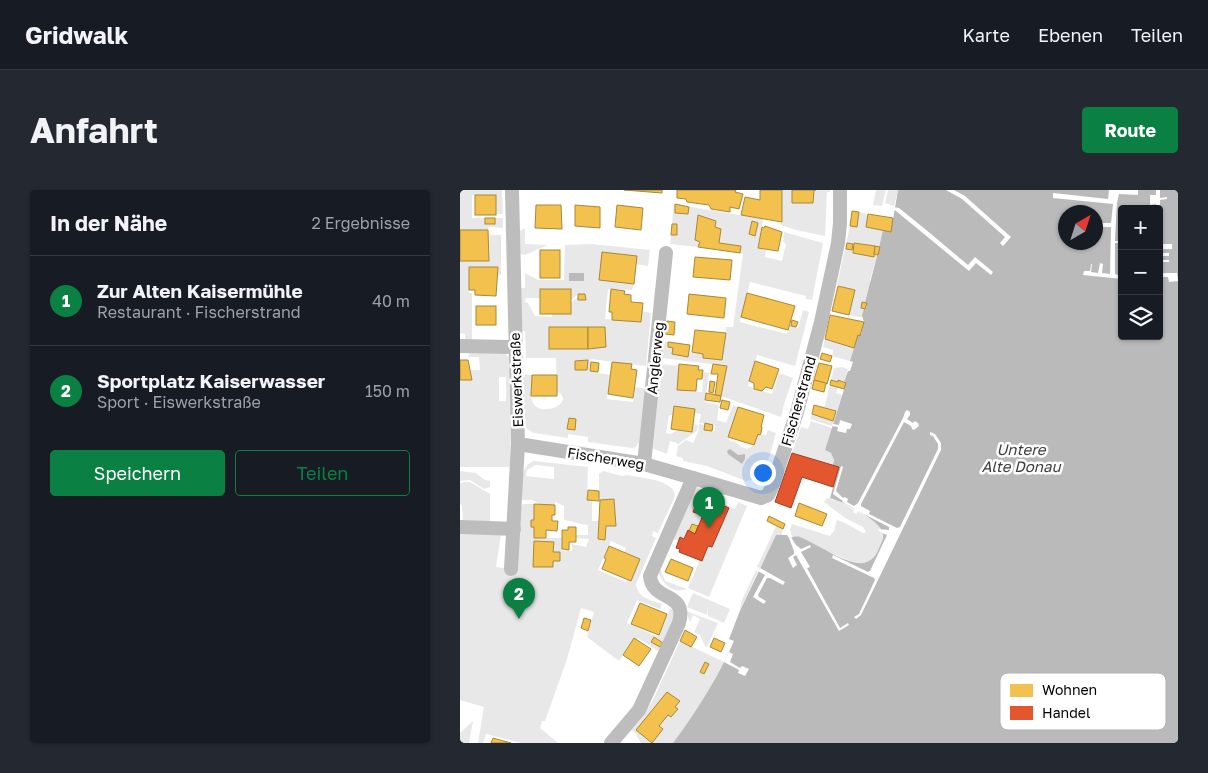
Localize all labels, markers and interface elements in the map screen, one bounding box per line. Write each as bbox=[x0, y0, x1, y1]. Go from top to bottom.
text: Gridwalk bbox=[25, 20, 129, 49]
text: Karte bbox=[963, 24, 1010, 46]
text: Ebenen bbox=[1038, 24, 1103, 46]
text: Teilen bbox=[1131, 24, 1183, 46]
button: Route bbox=[1082, 107, 1178, 153]
text: Anfahrt bbox=[30, 109, 158, 151]
north arrow bbox=[1058, 205, 1103, 250]
map controls bbox=[1118, 205, 1163, 340]
button: + bbox=[1118, 205, 1163, 250]
text: In der Nähe bbox=[50, 210, 167, 236]
text: 2 Ergebnisse bbox=[312, 213, 410, 233]
button: − bbox=[1118, 250, 1163, 295]
text: Zur Alten Kaisermühle bbox=[97, 279, 303, 302]
text: 1 bbox=[62, 291, 70, 311]
text: 40 m bbox=[372, 291, 410, 311]
button: layers bbox=[1118, 295, 1163, 340]
text: Restaurant · Fischerstrand bbox=[97, 302, 301, 322]
street label: Anglerweg bbox=[643, 321, 667, 395]
street label: Eiswerkstraße bbox=[506, 332, 526, 428]
street label: Fischerstrand bbox=[777, 354, 819, 448]
text: Sportplatz Kaiserwasser bbox=[97, 369, 325, 392]
text: 2 bbox=[61, 381, 71, 401]
text: 150 m bbox=[365, 381, 410, 401]
text: Sport · Eiswerkstraße bbox=[97, 392, 261, 412]
water label: Untere Alte Donau bbox=[982, 440, 1061, 475]
street label: Fischerweg bbox=[566, 444, 646, 472]
button: Speichern bbox=[50, 450, 225, 496]
button: Teilen bbox=[235, 450, 410, 496]
your location bbox=[750, 460, 776, 486]
pin: 1 bbox=[693, 487, 725, 528]
pin: 2 bbox=[503, 578, 535, 619]
legend bbox=[1000, 673, 1166, 730]
text: Wohnen bbox=[1042, 681, 1097, 698]
text: Handel bbox=[1042, 704, 1090, 721]

